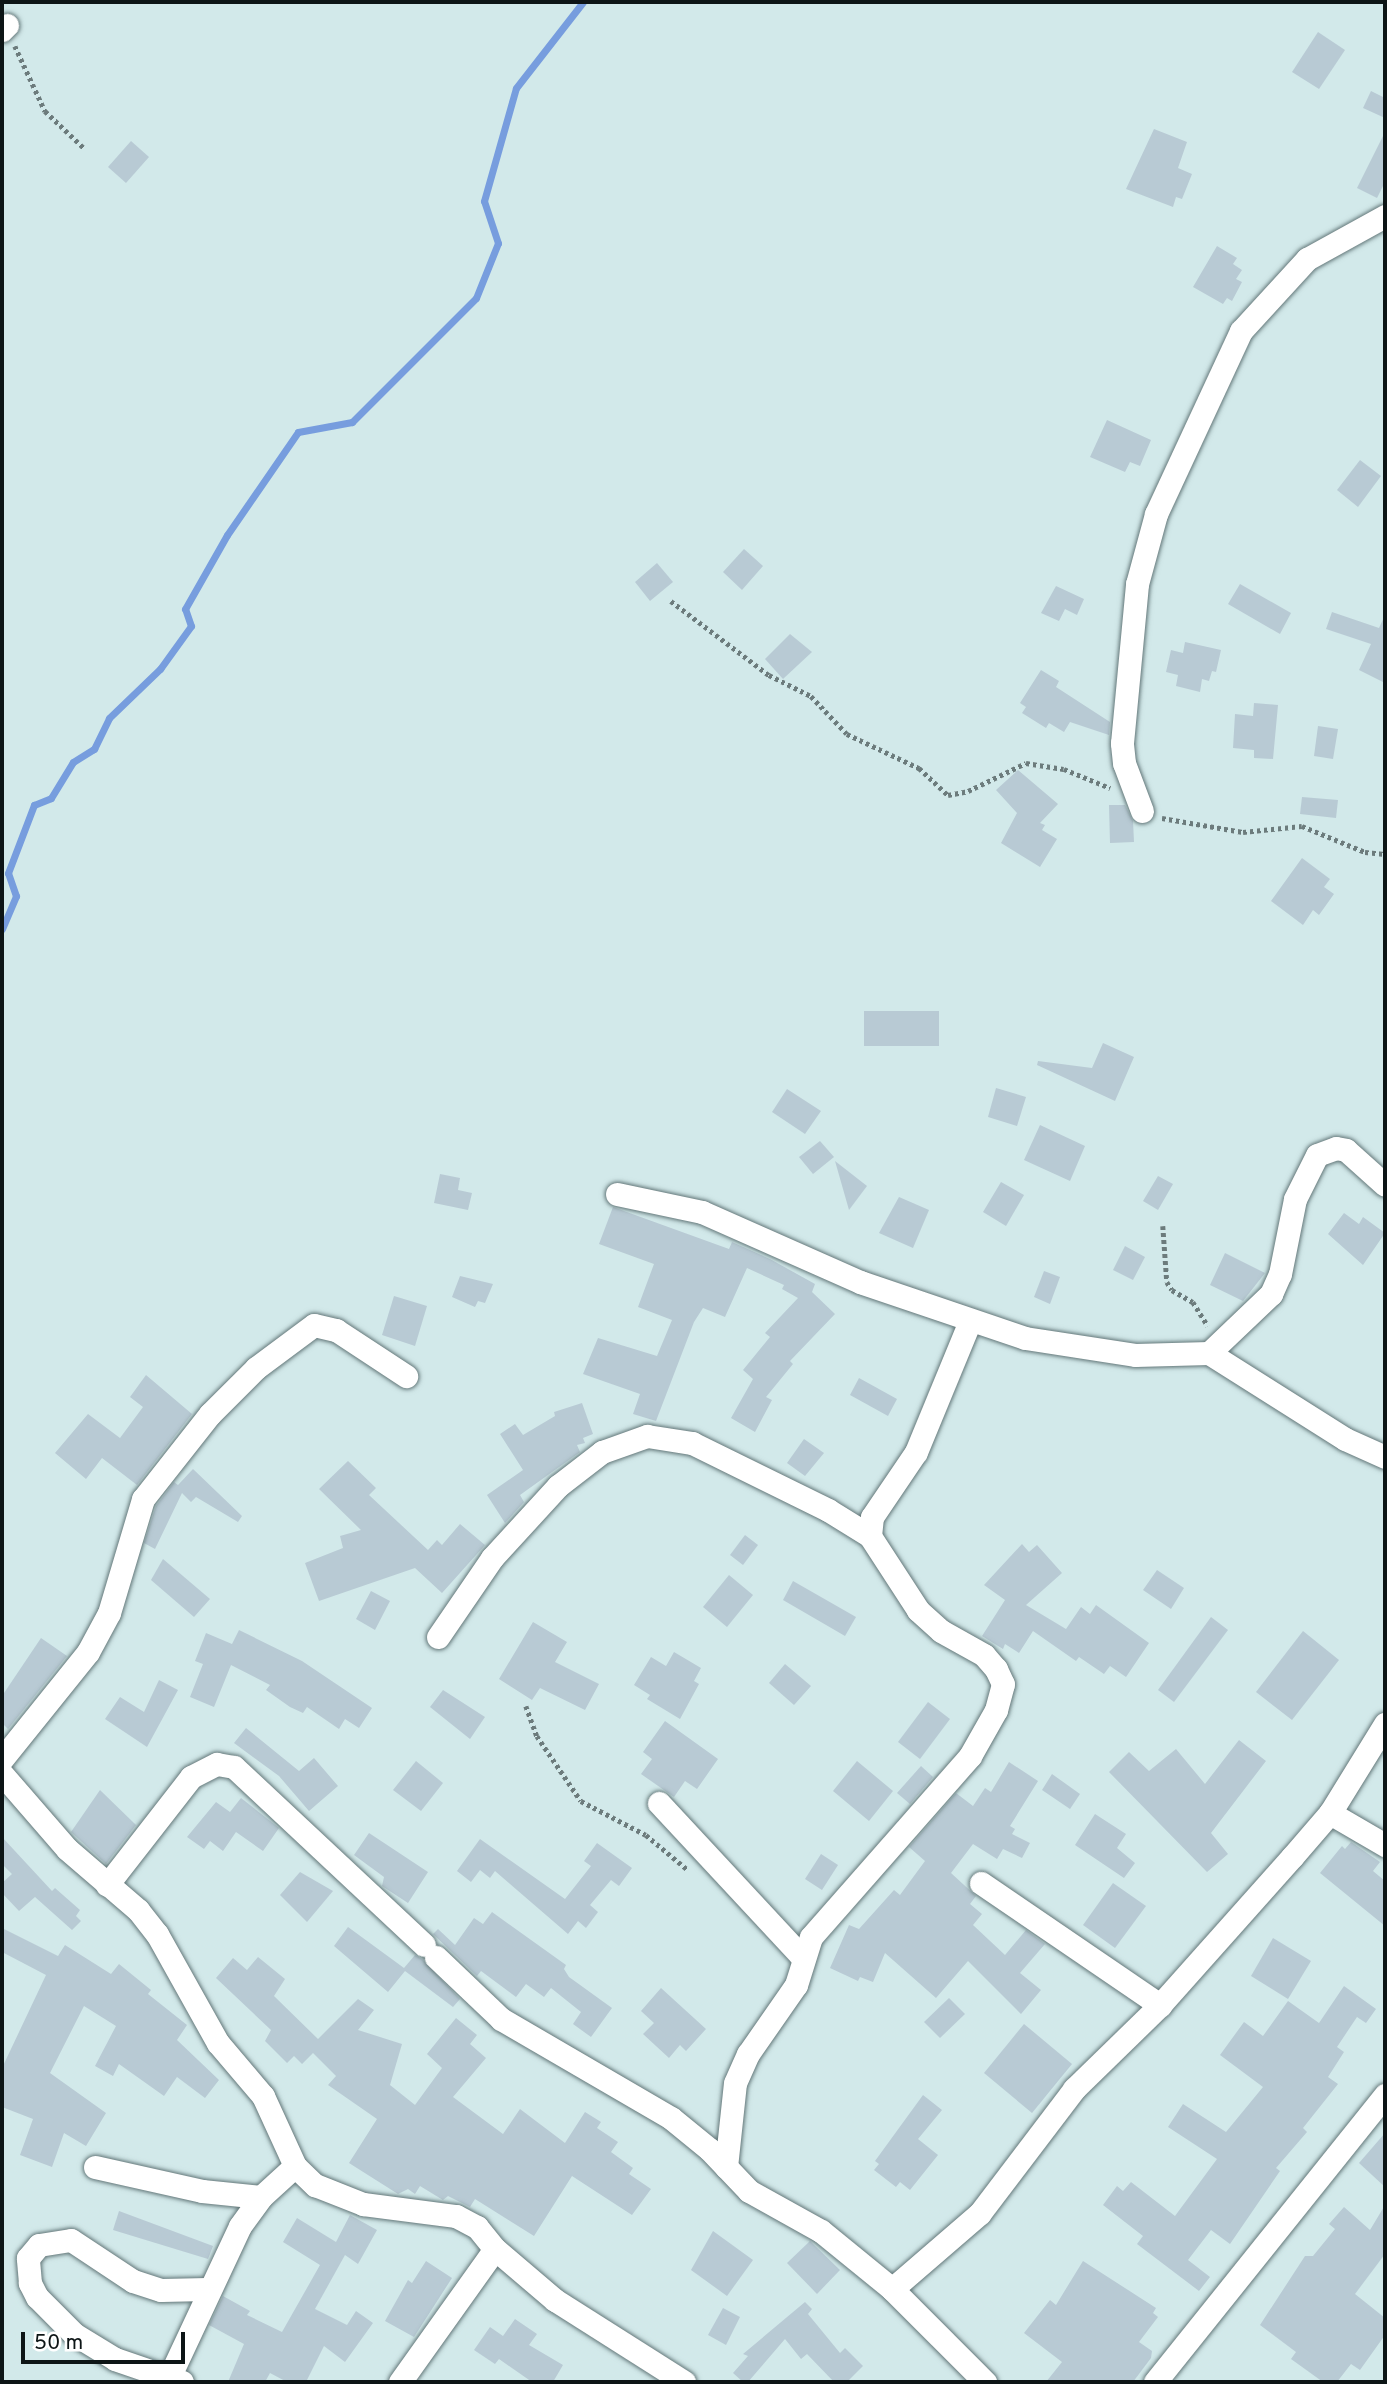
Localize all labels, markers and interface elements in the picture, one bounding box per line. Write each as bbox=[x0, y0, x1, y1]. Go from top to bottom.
scale bar bbox=[24, 2318, 189, 2362]
text: 50 m bbox=[34, 2330, 83, 2357]

